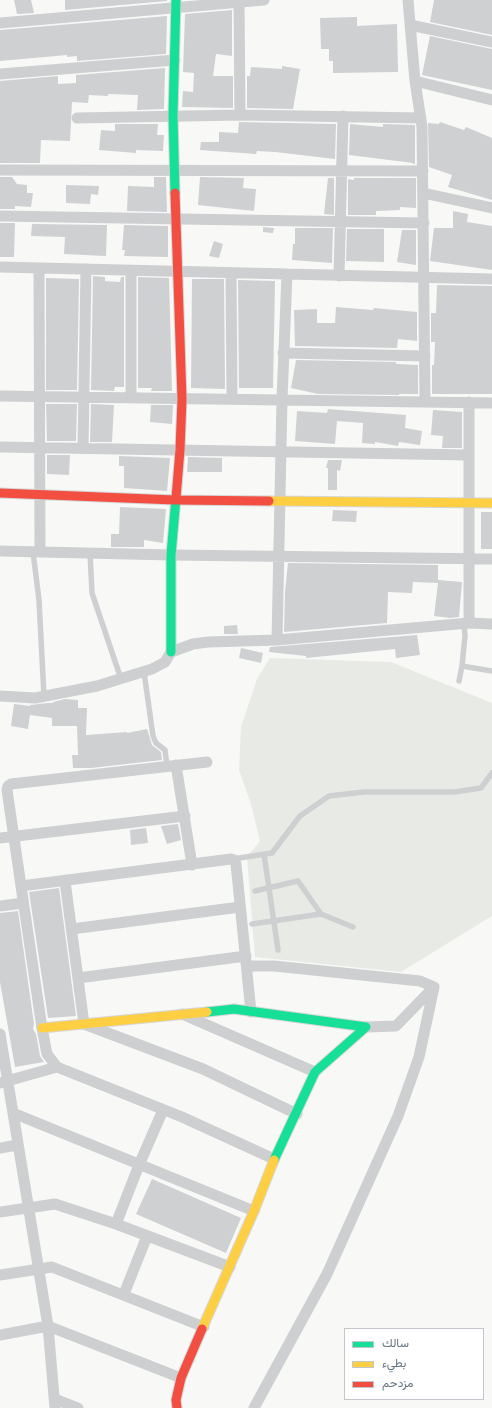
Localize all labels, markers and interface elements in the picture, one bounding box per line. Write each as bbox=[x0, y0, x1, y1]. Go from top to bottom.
legend bbox=[344, 1328, 484, 1400]
text: سالك bbox=[382, 1335, 409, 1350]
text: بطيء bbox=[382, 1355, 406, 1370]
text: مزدحم bbox=[382, 1375, 413, 1390]

